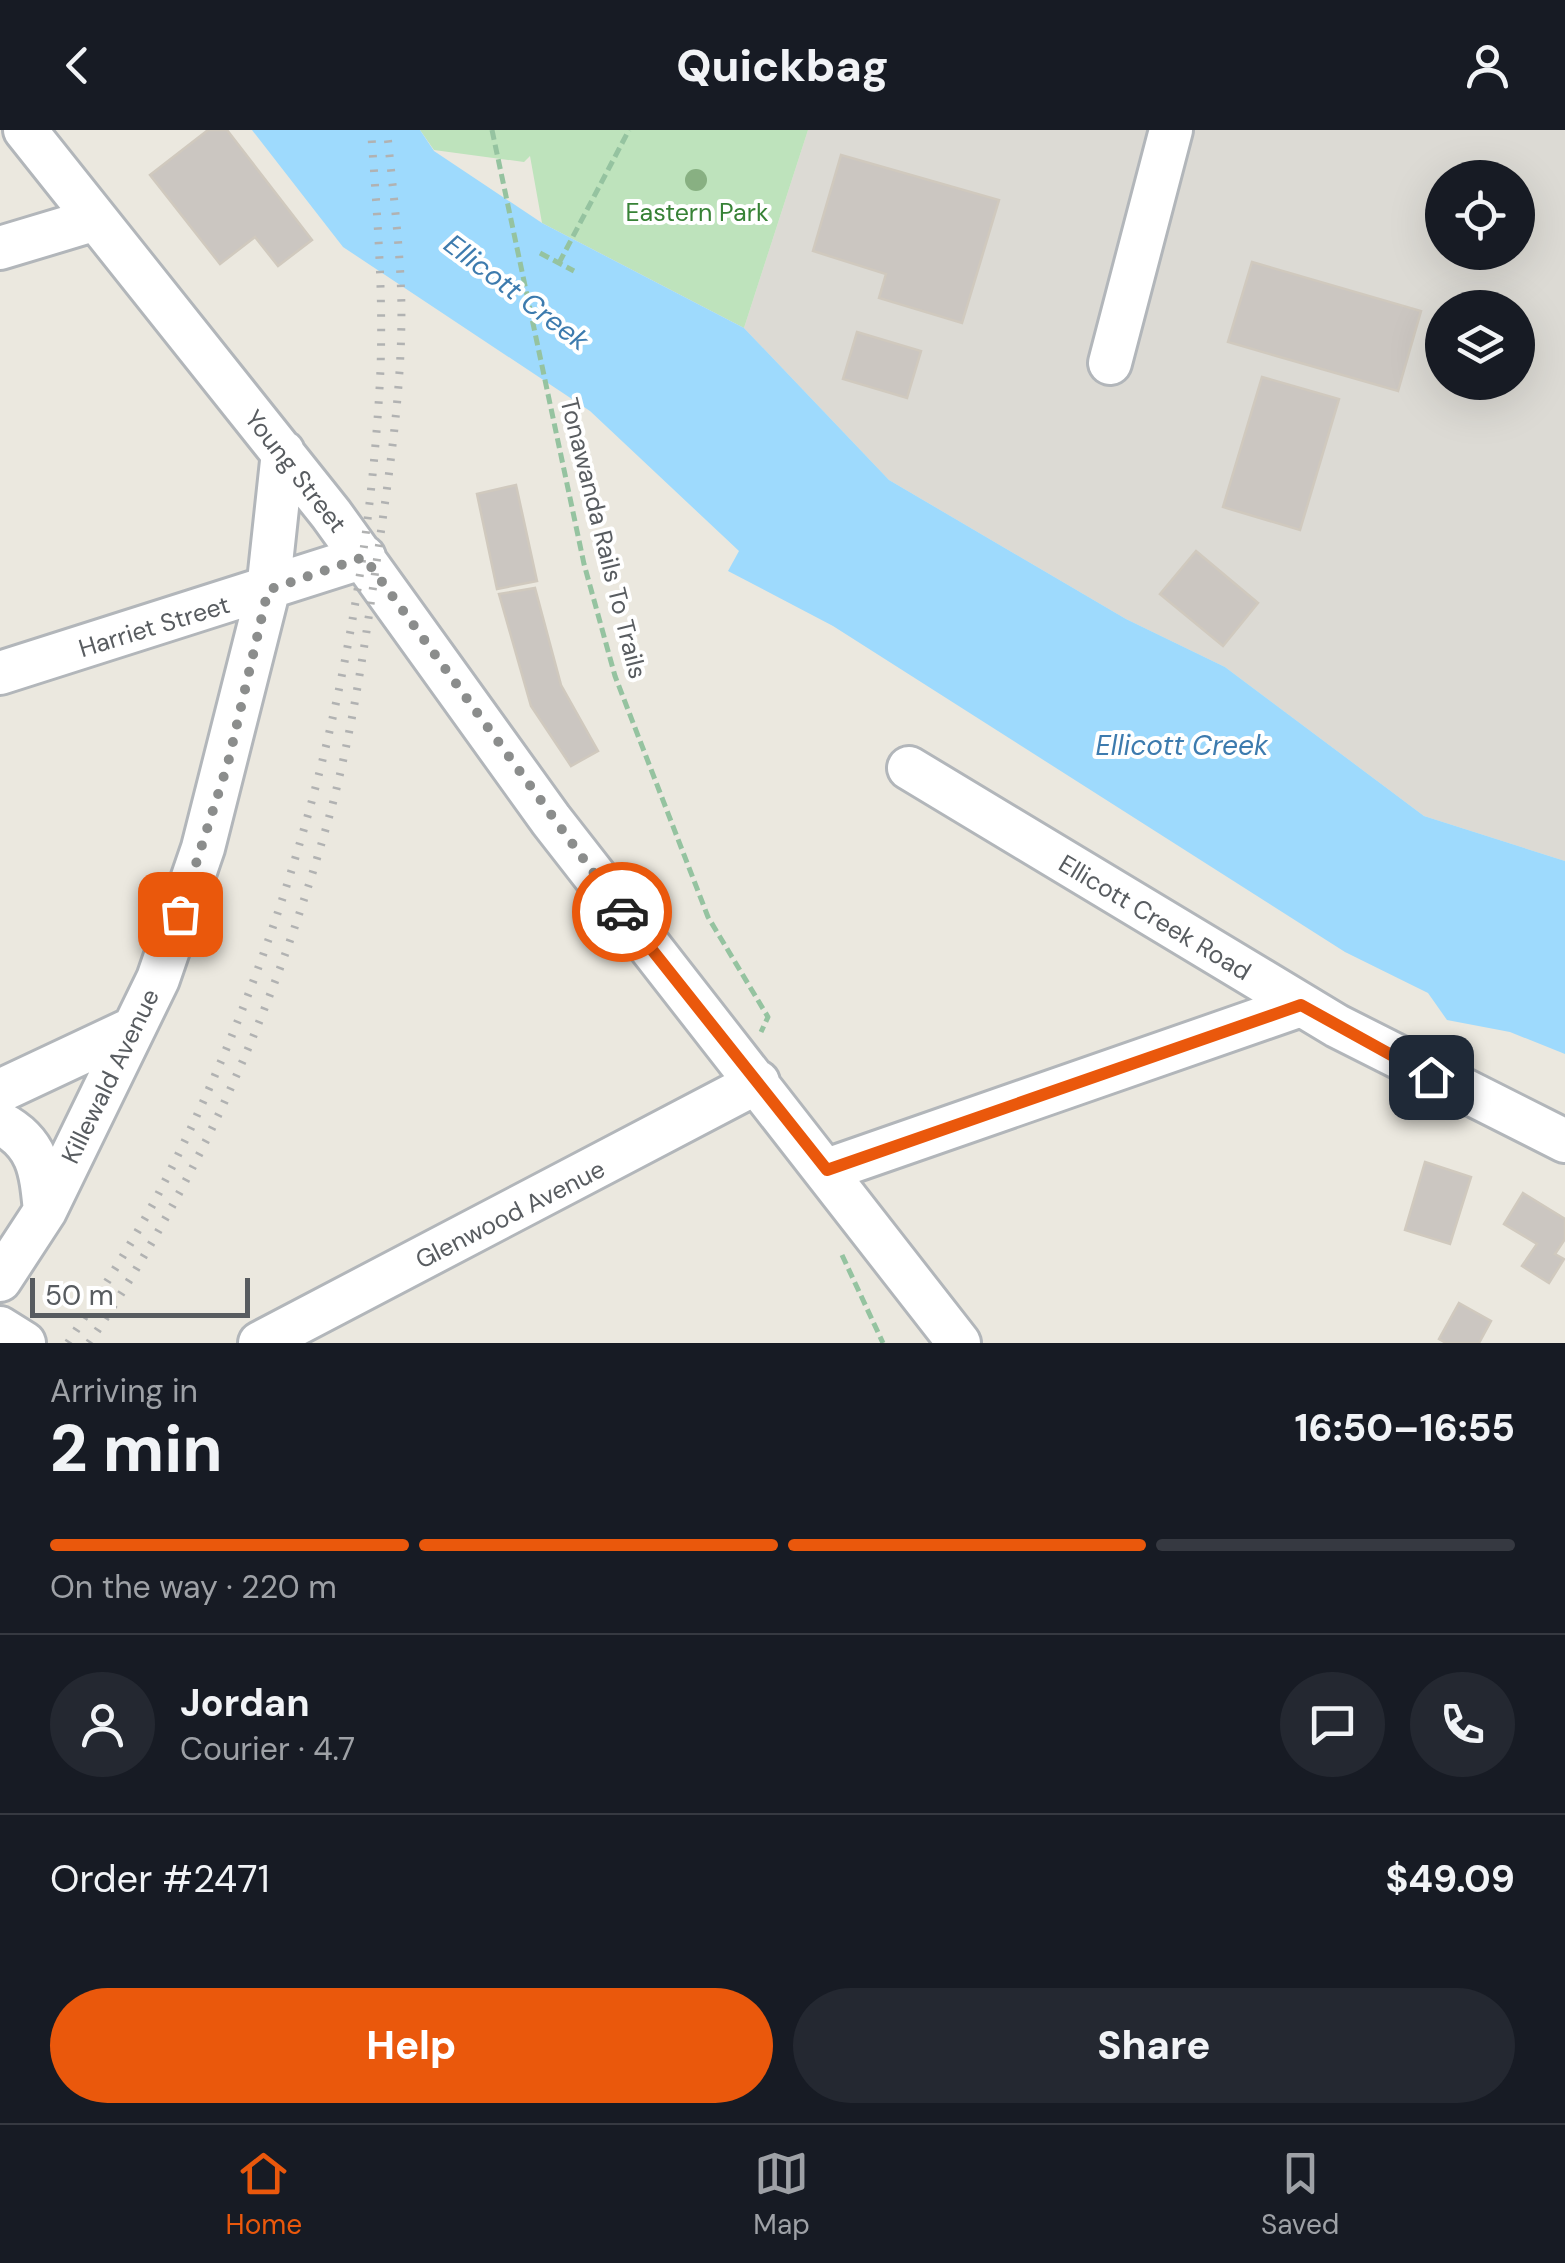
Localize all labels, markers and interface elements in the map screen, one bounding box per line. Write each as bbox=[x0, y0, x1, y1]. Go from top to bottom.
text: Quickbag bbox=[676, 36, 889, 95]
icon: back bbox=[50, 38, 105, 93]
icon: person bbox=[1460, 38, 1515, 93]
map controls bbox=[1425, 160, 1535, 400]
button: locate bbox=[1425, 160, 1535, 270]
park label: Eastern Park bbox=[625, 196, 769, 229]
water label: Ellicott Creek bbox=[437, 226, 597, 360]
button: layers bbox=[1425, 290, 1535, 400]
street label: Tonawanda Rails To Trails bbox=[553, 394, 654, 682]
street label: Young Street bbox=[237, 403, 354, 539]
street label: Harriet Street bbox=[75, 588, 234, 665]
water label: Ellicott Creek bbox=[1096, 727, 1269, 764]
street label: Ellicott Creek Road bbox=[1053, 847, 1257, 988]
courier bbox=[572, 862, 672, 962]
pin bbox=[138, 872, 223, 957]
icon: car bbox=[595, 885, 650, 940]
icon: bag bbox=[153, 887, 208, 942]
street label: Killewald Avenue bbox=[54, 983, 167, 1169]
pin bbox=[1389, 1035, 1474, 1120]
icon: home bbox=[1404, 1050, 1459, 1105]
street label: Glenwood Avenue bbox=[410, 1152, 611, 1277]
scale bar bbox=[30, 1273, 250, 1318]
text: 50 m bbox=[45, 1277, 114, 1314]
text: Arriving in bbox=[50, 1370, 198, 1412]
text: 16:50–16:55 bbox=[1295, 1403, 1515, 1453]
text: 2 min bbox=[50, 1407, 223, 1491]
text: On the way · 220 m bbox=[50, 1566, 337, 1608]
button: person bbox=[50, 1672, 155, 1777]
button: chat bbox=[1280, 1672, 1385, 1777]
button: phone bbox=[1410, 1672, 1515, 1777]
text: Jordan bbox=[180, 1678, 310, 1728]
text: Courier · 4.7 bbox=[180, 1728, 355, 1770]
text: Order #2471 bbox=[50, 1854, 270, 1904]
text: $49.09 bbox=[1385, 1854, 1515, 1904]
button: Help bbox=[50, 1988, 773, 2103]
button: Share bbox=[793, 1988, 1515, 2103]
tab: Home bbox=[226, 2146, 302, 2243]
tab: Map bbox=[753, 2146, 810, 2243]
tab: Saved bbox=[1261, 2146, 1339, 2243]

